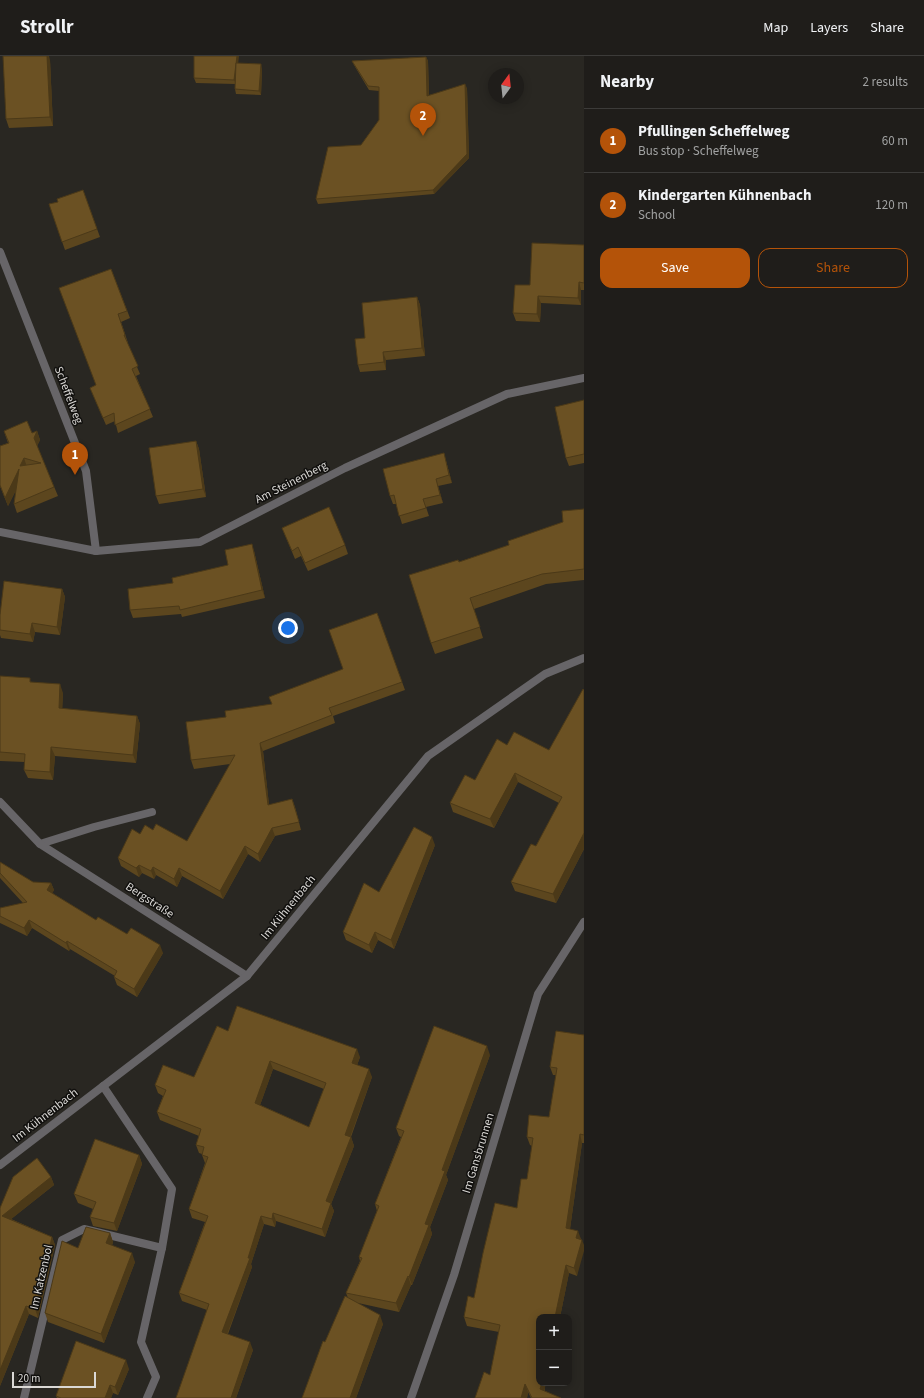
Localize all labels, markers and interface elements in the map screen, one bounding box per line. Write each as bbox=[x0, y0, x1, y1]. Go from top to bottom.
text: Strollr bbox=[20, 14, 74, 41]
text: Map bbox=[763, 18, 788, 38]
text: Layers bbox=[810, 18, 848, 38]
text: Share bbox=[870, 18, 904, 38]
north arrow bbox=[488, 68, 524, 104]
text: Nearby bbox=[600, 70, 654, 94]
text: 2 results bbox=[863, 73, 908, 91]
pin: 2 bbox=[410, 103, 436, 136]
text: Pfullingen Scheffelweg bbox=[638, 121, 790, 142]
text: 1 bbox=[610, 132, 616, 150]
text: 60 m bbox=[882, 132, 908, 150]
text: Bus stop · Scheffelweg bbox=[638, 142, 759, 160]
text: Kindergarten Kühnenbach bbox=[638, 185, 812, 206]
text: 2 bbox=[610, 196, 616, 214]
text: 120 m bbox=[875, 196, 908, 214]
text: School bbox=[638, 206, 675, 224]
button: Save bbox=[600, 248, 750, 288]
button: Share bbox=[758, 248, 908, 288]
street label: Scheffelweg bbox=[50, 364, 87, 427]
pin: 1 bbox=[62, 442, 88, 475]
street label: Am Steinenberg bbox=[252, 457, 331, 508]
your location bbox=[278, 618, 298, 638]
street label: Im Kühnenbach bbox=[257, 871, 320, 943]
street label: Bergstraße bbox=[122, 878, 177, 922]
street label: Im Kühnenbach bbox=[9, 1084, 82, 1146]
street label: Im Gansbrunnen bbox=[458, 1111, 499, 1196]
street label: Im Katzenbol bbox=[26, 1243, 57, 1311]
map controls bbox=[536, 1314, 572, 1386]
button: + bbox=[536, 1314, 572, 1350]
button: − bbox=[536, 1350, 572, 1386]
scale bar bbox=[12, 1370, 96, 1389]
text: 20 m bbox=[18, 1371, 40, 1386]

